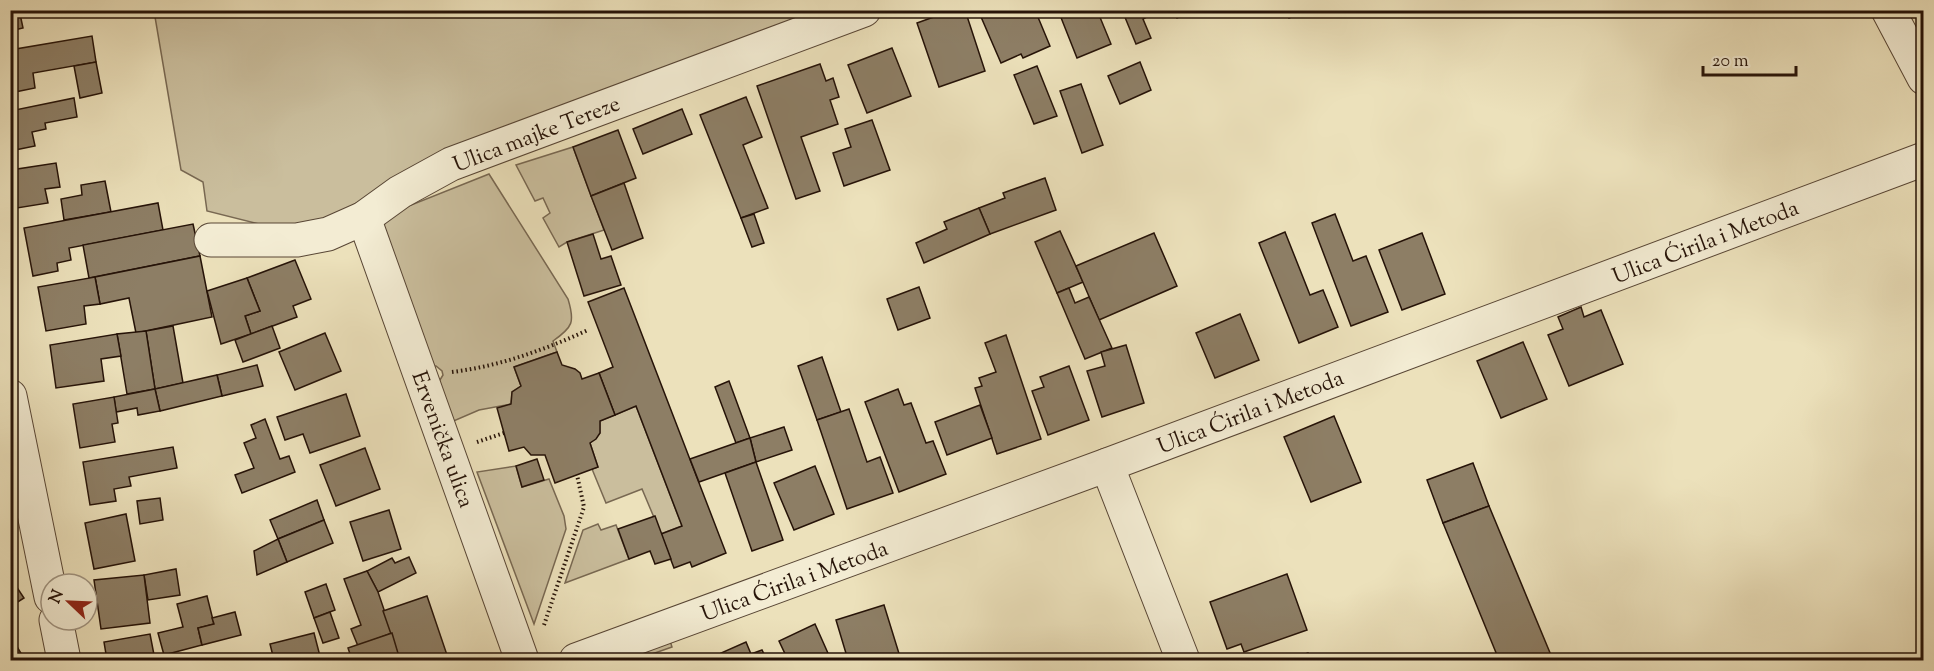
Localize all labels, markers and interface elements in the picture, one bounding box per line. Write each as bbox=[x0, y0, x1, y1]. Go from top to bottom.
scale bar bbox=[1703, 39, 1796, 77]
text: 20 m bbox=[1712, 49, 1749, 75]
street label: Ulica majke Tereze bbox=[449, 89, 625, 182]
street label: Ulica Ćirila i Metoda bbox=[1608, 193, 1804, 294]
street label: Ulica Ćirila i Metoda bbox=[1153, 363, 1349, 464]
street label: Ervenička ulica bbox=[402, 367, 481, 513]
street label: Ulica Ćirila i Metoda bbox=[697, 533, 893, 632]
north arrow bbox=[39, 572, 99, 632]
text: N bbox=[44, 587, 71, 607]

